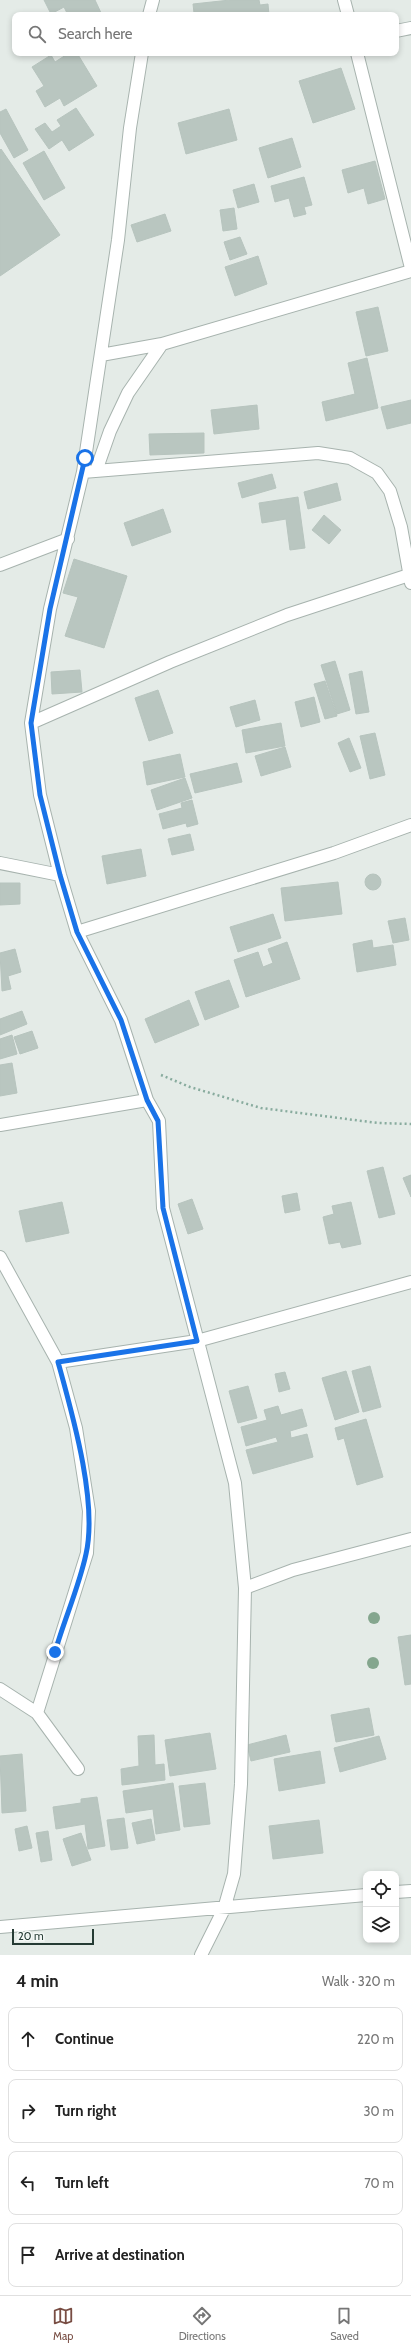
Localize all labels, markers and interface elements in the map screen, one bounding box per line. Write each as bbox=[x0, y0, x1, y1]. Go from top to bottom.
search box bbox=[12, 12, 399, 56]
icon: search bbox=[26, 23, 48, 45]
text: Search here bbox=[58, 25, 133, 43]
route start bbox=[76, 449, 94, 467]
route end bbox=[46, 1643, 64, 1661]
map controls bbox=[363, 1871, 399, 1943]
button: locate bbox=[363, 1871, 399, 1907]
button: layers bbox=[363, 1907, 399, 1943]
scale bar bbox=[12, 1927, 94, 1946]
text: 20 m bbox=[18, 1929, 44, 1943]
text: 4 min bbox=[16, 1971, 59, 1991]
text: Walk · 320 m bbox=[322, 1973, 395, 1989]
icon: ahead bbox=[17, 2028, 39, 2050]
text: Continue bbox=[55, 2030, 114, 2048]
text: 220 m bbox=[357, 2031, 394, 2047]
icon: right bbox=[17, 2100, 39, 2122]
text: Turn right bbox=[55, 2102, 116, 2120]
text: 30 m bbox=[364, 2103, 394, 2119]
icon: left bbox=[17, 2172, 39, 2194]
text: Turn left bbox=[55, 2174, 109, 2192]
text: 70 m bbox=[364, 2175, 394, 2191]
icon: arrive bbox=[17, 2244, 39, 2266]
text: Arrive at destination bbox=[55, 2246, 185, 2264]
tab: Map bbox=[52, 2305, 74, 2343]
tab: Directions bbox=[179, 2305, 226, 2343]
tab: Saved bbox=[330, 2305, 359, 2343]

